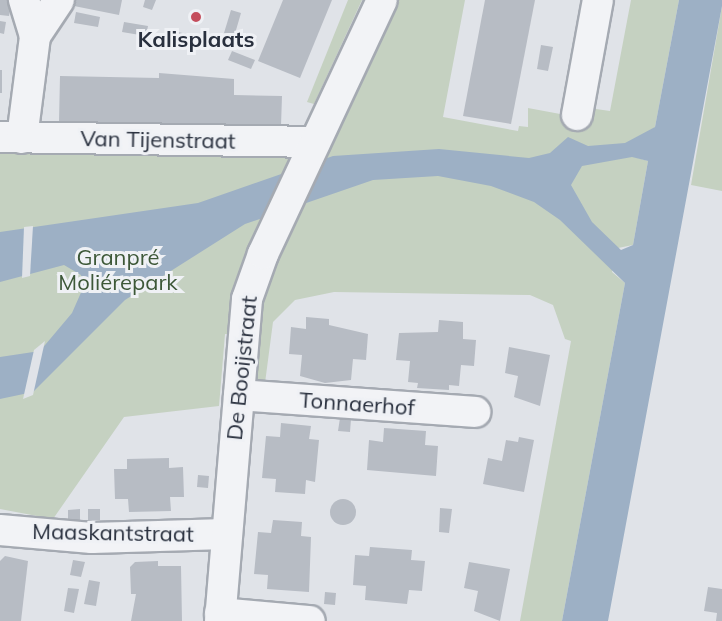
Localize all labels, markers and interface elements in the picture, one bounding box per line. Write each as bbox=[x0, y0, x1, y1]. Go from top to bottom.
marker: Kalisplaats bbox=[189, 10, 203, 24]
place label: Kalisplaats bbox=[138, 27, 254, 53]
street label: Van Tijenstraat bbox=[80, 125, 236, 155]
park label: Granpré Moliérepark bbox=[58, 244, 178, 296]
street label: De Booijstraat bbox=[221, 294, 263, 442]
street label: Tonnaerhof bbox=[298, 387, 416, 421]
street label: Maaskantstraat bbox=[32, 518, 194, 548]

